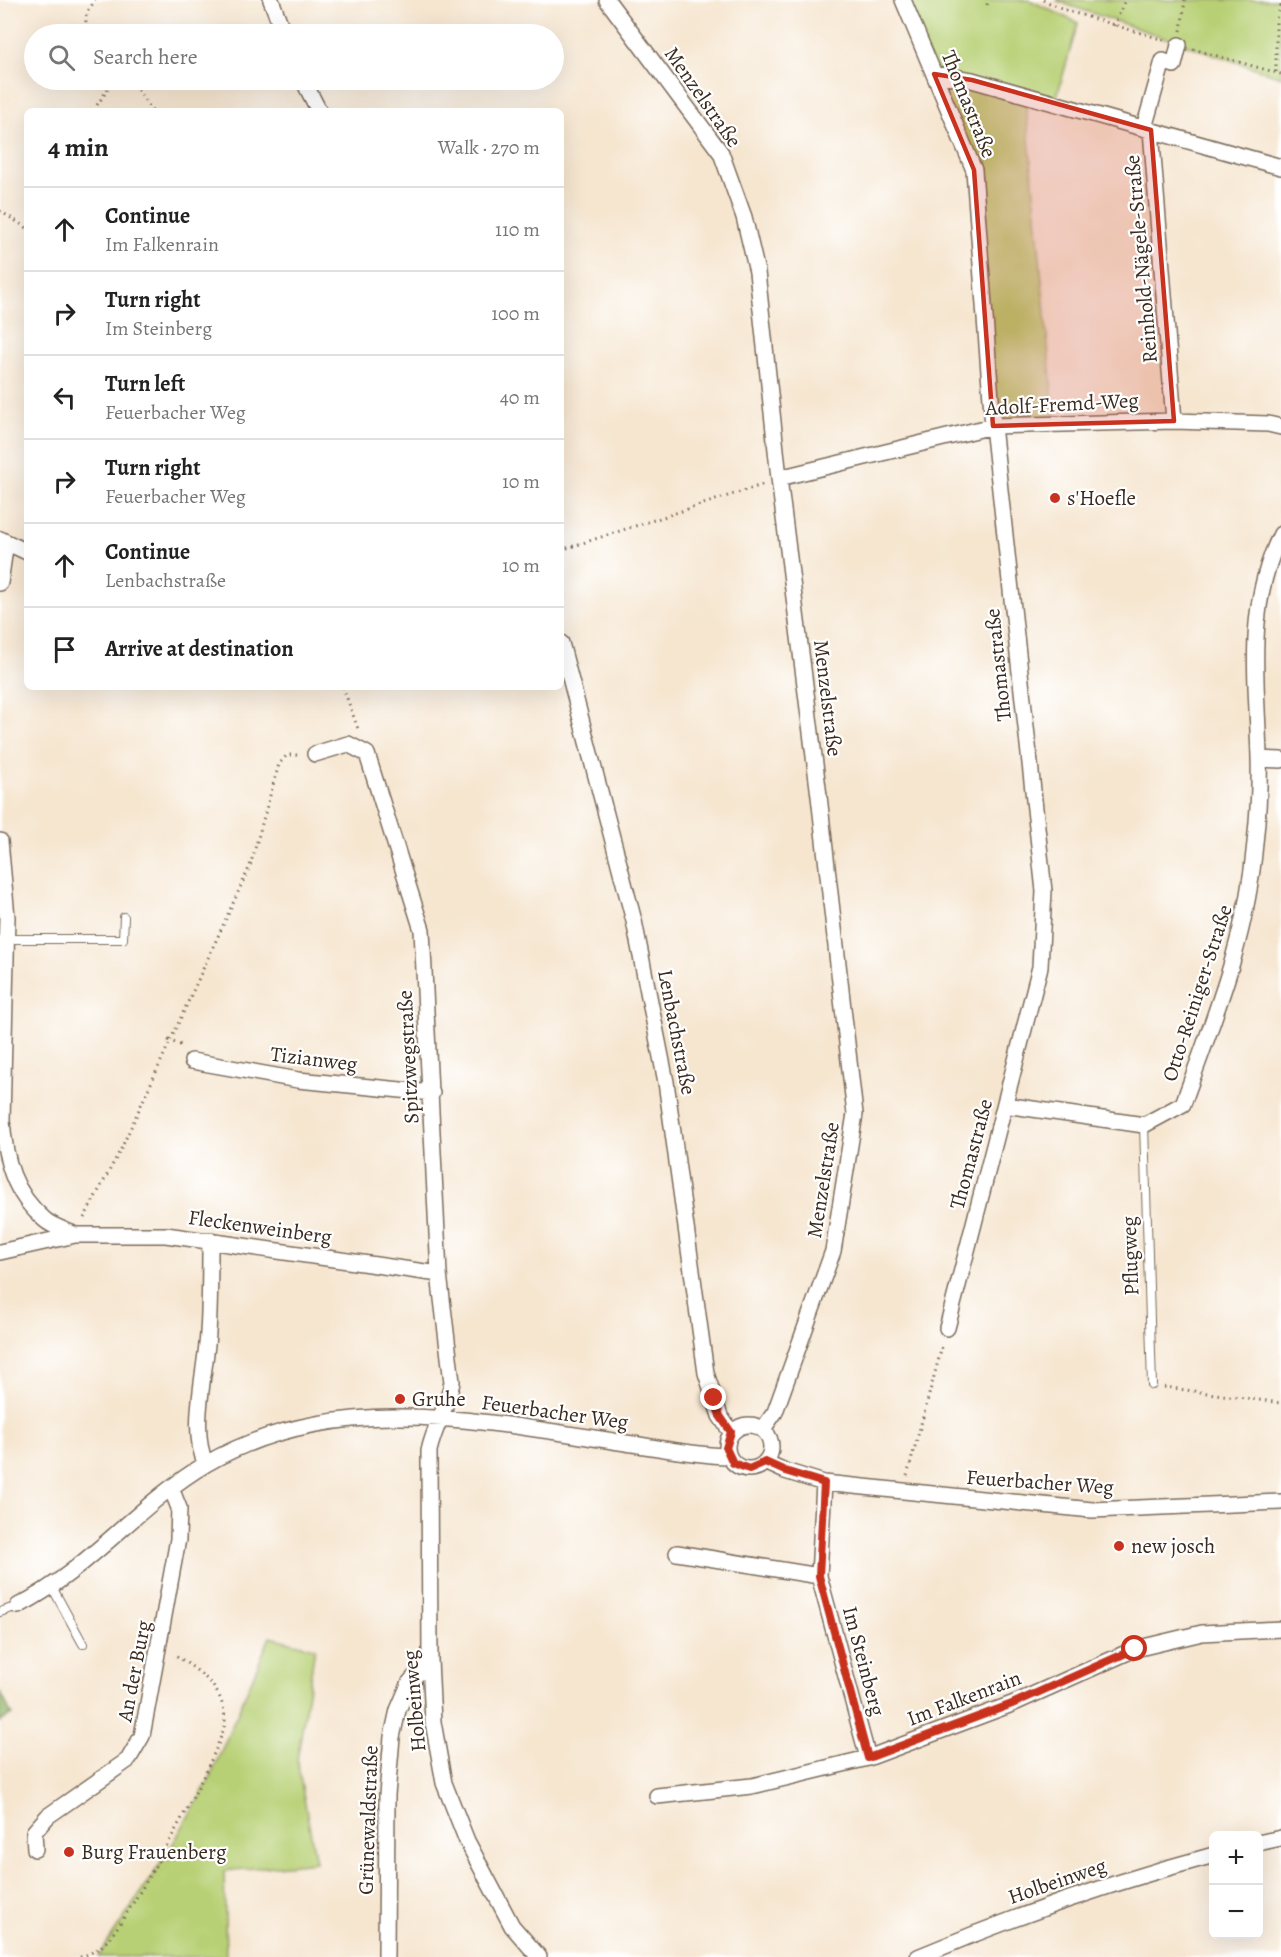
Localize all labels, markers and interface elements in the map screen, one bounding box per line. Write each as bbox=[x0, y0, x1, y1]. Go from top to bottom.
search box bbox=[24, 24, 564, 90]
icon: search bbox=[45, 41, 78, 74]
street label: Menzelstraße bbox=[658, 41, 748, 153]
text: Search here bbox=[93, 42, 198, 72]
street label: Thomastraße bbox=[935, 46, 1003, 162]
text: 4 min bbox=[48, 130, 109, 165]
text: Walk · 270 m bbox=[438, 134, 540, 161]
street label: Reinhold-Nägele-Straße bbox=[1118, 154, 1164, 364]
text: Continue bbox=[105, 201, 190, 231]
icon: ahead bbox=[48, 213, 81, 246]
text: 110 m bbox=[495, 216, 540, 243]
text: Im Falkenrain bbox=[105, 231, 219, 258]
text: Turn right bbox=[105, 285, 201, 315]
icon: right bbox=[48, 297, 81, 330]
text: 100 m bbox=[491, 300, 540, 327]
text: Im Steinberg bbox=[105, 315, 212, 342]
text: Turn left bbox=[105, 369, 185, 399]
icon: left bbox=[48, 381, 81, 414]
text: 40 m bbox=[500, 384, 540, 411]
street label: Adolf-Fremd-Weg bbox=[984, 386, 1140, 422]
text: Feuerbacher Weg bbox=[105, 399, 246, 426]
text: Turn right bbox=[105, 453, 201, 483]
icon: right bbox=[48, 465, 81, 498]
text: 10 m bbox=[502, 468, 540, 495]
text: Feuerbacher Weg bbox=[105, 483, 246, 510]
place label: s'Hoefle bbox=[1067, 484, 1136, 512]
marker: s'Hoefle bbox=[1048, 491, 1062, 505]
text: Continue bbox=[105, 537, 190, 567]
icon: ahead bbox=[48, 549, 81, 582]
text: 10 m bbox=[502, 552, 540, 579]
text: Lenbachstraße bbox=[105, 567, 226, 594]
street label: Thomastraße bbox=[978, 607, 1018, 723]
icon: arrive bbox=[48, 633, 81, 666]
text: Arrive at destination bbox=[105, 634, 294, 664]
street label: Menzelstraße bbox=[807, 638, 849, 758]
street label: Otto-Reiniger-Straße bbox=[1155, 901, 1239, 1085]
street label: Lenbachstraße bbox=[651, 967, 703, 1097]
street label: Spitzwegstraße bbox=[391, 989, 425, 1125]
street label: Tizianweg bbox=[269, 1040, 360, 1078]
street label: Thomastraße bbox=[943, 1096, 999, 1212]
street label: Menzelstraße bbox=[800, 1120, 846, 1240]
street label: Fleckenweinberg bbox=[186, 1203, 334, 1251]
street label: Pflugweg bbox=[1115, 1215, 1145, 1296]
route end bbox=[700, 1384, 726, 1410]
place label: Gruhe bbox=[412, 1385, 466, 1413]
street label: Feuerbacher Weg bbox=[480, 1388, 631, 1436]
marker: Gruhe bbox=[393, 1392, 407, 1406]
street label: Feuerbacher Weg bbox=[965, 1463, 1115, 1501]
place label: new josch bbox=[1131, 1532, 1215, 1560]
marker: new josch bbox=[1112, 1539, 1126, 1553]
street label: Im Steinberg bbox=[836, 1603, 892, 1719]
street label: An der Burg bbox=[110, 1617, 158, 1725]
route start bbox=[1121, 1635, 1147, 1661]
street label: Holbeinweg bbox=[396, 1648, 432, 1753]
street label: Im Falkenrain bbox=[903, 1663, 1025, 1733]
street label: Grünewaldstraße bbox=[351, 1745, 385, 1895]
map controls bbox=[1209, 1831, 1263, 1939]
button: + bbox=[1209, 1831, 1263, 1885]
place label: Burg Frauenberg bbox=[81, 1838, 227, 1866]
marker: Burg Frauenberg bbox=[62, 1845, 76, 1859]
street label: Holbeinweg bbox=[1004, 1851, 1110, 1911]
button: − bbox=[1209, 1885, 1263, 1939]

